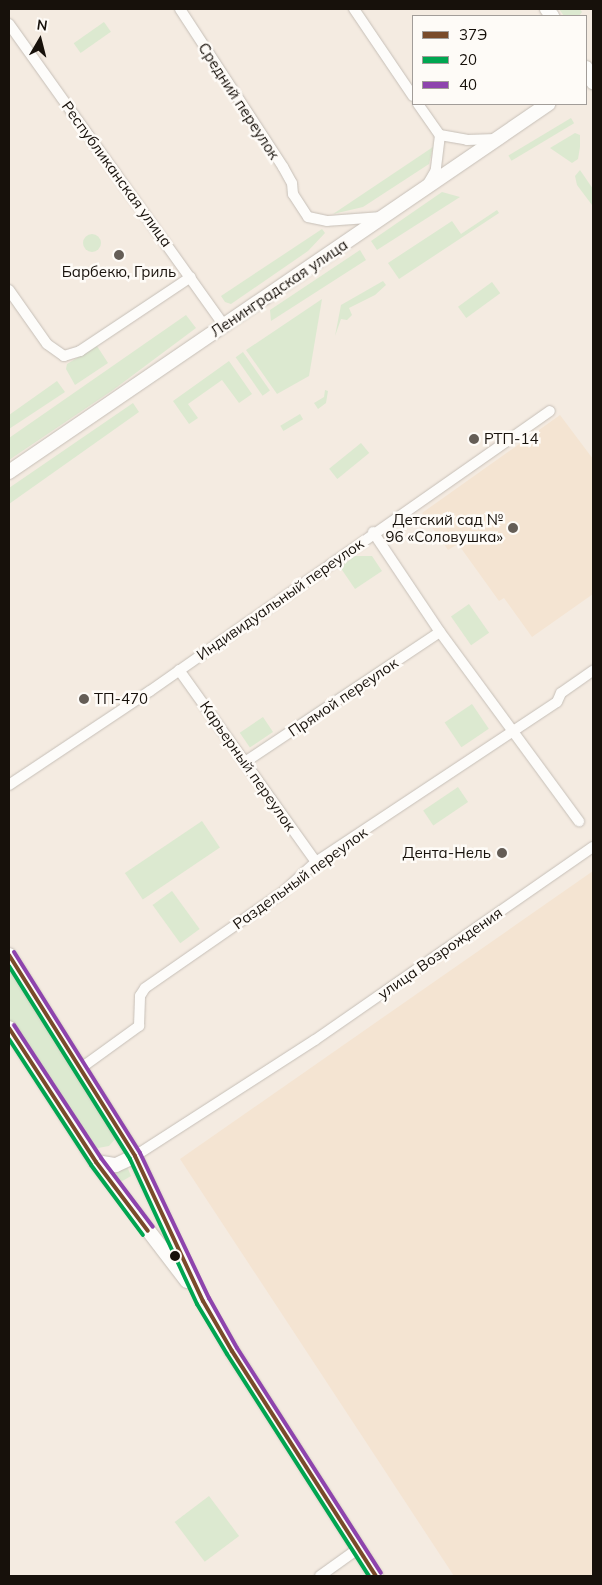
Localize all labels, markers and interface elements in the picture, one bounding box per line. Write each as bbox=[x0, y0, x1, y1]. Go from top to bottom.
north arrow bbox=[15, 15, 65, 65]
text: N bbox=[36, 15, 49, 35]
legend bbox=[412, 15, 587, 105]
text: 37Э bbox=[459, 25, 487, 44]
street label: Средний переулок bbox=[195, 39, 283, 163]
text: 20 bbox=[459, 50, 477, 69]
text: 40 bbox=[459, 75, 477, 94]
street label: Республиканская улица bbox=[58, 98, 176, 250]
street label: Ленинградская улица bbox=[207, 235, 351, 341]
marker: Барбекю, Гриль bbox=[113, 249, 125, 261]
place label: Барбекю, Гриль bbox=[62, 263, 176, 281]
place label: РТП-14 bbox=[484, 430, 538, 448]
marker: РТП-14 bbox=[468, 433, 480, 445]
place label: Детский сад № 96 «Соловушка» bbox=[386, 510, 503, 545]
marker: Детский сад № 96 «Соловушка» bbox=[507, 522, 519, 534]
street label: Индивидуальный переулок bbox=[193, 534, 367, 664]
street label: Прямой переулок bbox=[285, 654, 401, 740]
place label: ТП-470 bbox=[94, 690, 148, 708]
marker: ТП-470 bbox=[78, 693, 90, 705]
street label: Карьерный переулок bbox=[196, 697, 300, 835]
street label: Раздельный переулок bbox=[229, 823, 371, 933]
place label: Дента-Нель bbox=[402, 844, 491, 862]
marker: Дента-Нель bbox=[495, 846, 509, 860]
street label: улица Возрождения bbox=[374, 903, 506, 1003]
unlabelled marker bbox=[170, 1251, 180, 1261]

